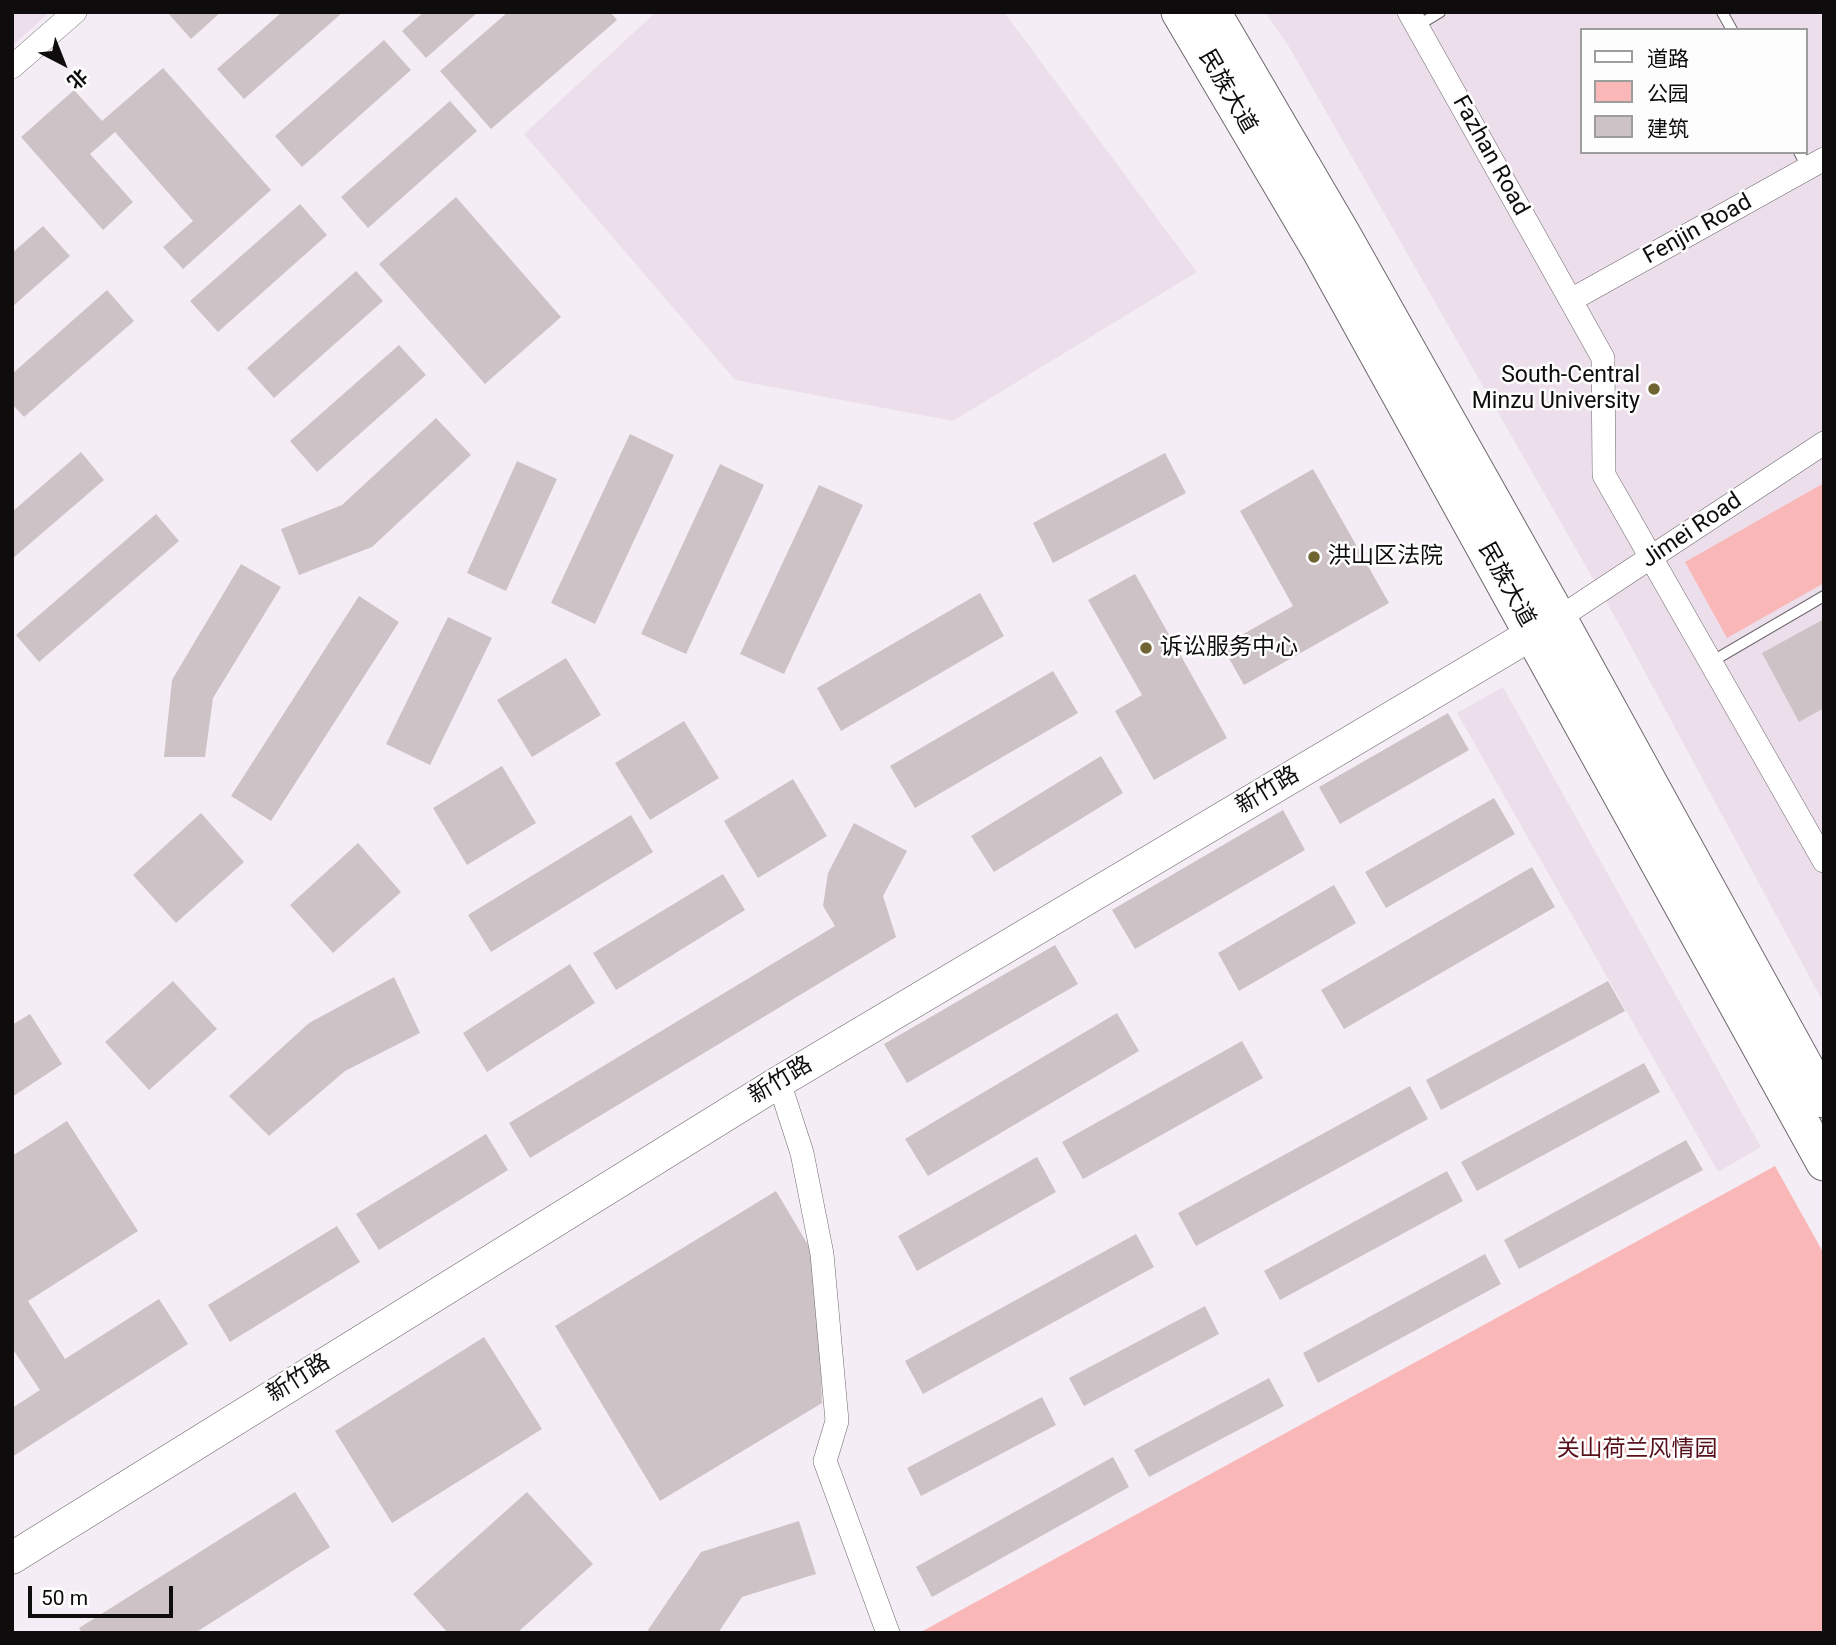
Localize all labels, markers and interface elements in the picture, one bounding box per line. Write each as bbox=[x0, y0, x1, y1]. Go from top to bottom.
north arrow bbox=[28, 28, 98, 98]
legend bbox=[1580, 28, 1808, 154]
street label: 民族大道 bbox=[1192, 45, 1262, 139]
text: 道路 bbox=[1647, 47, 1689, 71]
text: 北 bbox=[63, 64, 92, 94]
text: 公园 bbox=[1647, 82, 1689, 106]
street label: Fazhan Road bbox=[1446, 91, 1534, 221]
text: 建筑 bbox=[1647, 117, 1689, 141]
street label: Fenjin Road bbox=[1639, 189, 1757, 271]
place label: South-Central Minzu University bbox=[1472, 362, 1640, 416]
marker: South-Central Minzu University bbox=[1646, 381, 1662, 397]
street label: Jimei Road bbox=[1637, 487, 1747, 575]
street label: 民族大道 bbox=[1472, 538, 1540, 632]
place label: 洪山区法院 bbox=[1328, 543, 1443, 571]
marker: 洪山区法院 bbox=[1306, 549, 1322, 565]
place label: 诉讼服务中心 bbox=[1160, 634, 1298, 662]
marker: 诉讼服务中心 bbox=[1138, 640, 1154, 656]
street label: 新竹路 bbox=[1231, 761, 1305, 821]
street label: 新竹路 bbox=[744, 1051, 818, 1111]
street label: 新竹路 bbox=[262, 1349, 336, 1409]
park label: 关山荷兰风情园 bbox=[1557, 1436, 1717, 1464]
scale bar bbox=[32, 1572, 177, 1616]
text: 50 m bbox=[41, 1586, 88, 1610]

